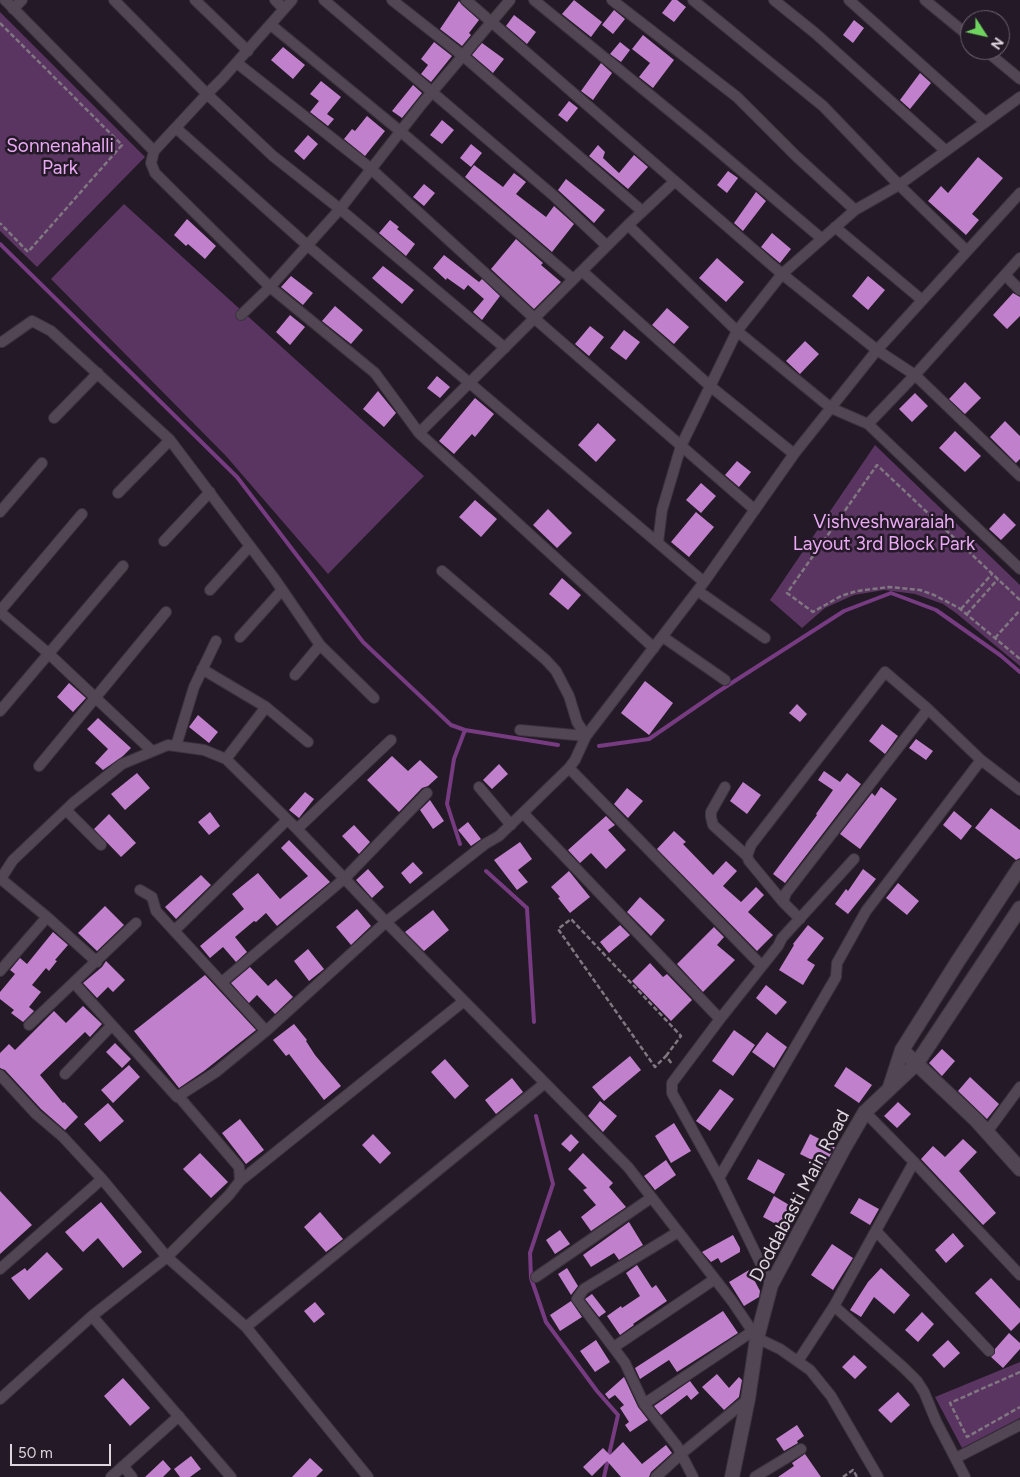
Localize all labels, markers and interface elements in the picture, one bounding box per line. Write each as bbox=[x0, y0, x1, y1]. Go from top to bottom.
north arrow bbox=[960, 10, 1010, 60]
text: N bbox=[987, 34, 1007, 53]
park label: Sonnenahalli Park bbox=[6, 135, 114, 179]
park label: Vishveshwaraiah Layout 3rd Block Park bbox=[793, 511, 975, 555]
street label: Doddabasti Main Road bbox=[745, 1106, 855, 1286]
scale bar bbox=[12, 1434, 114, 1466]
text: 50 m bbox=[18, 1444, 53, 1462]

